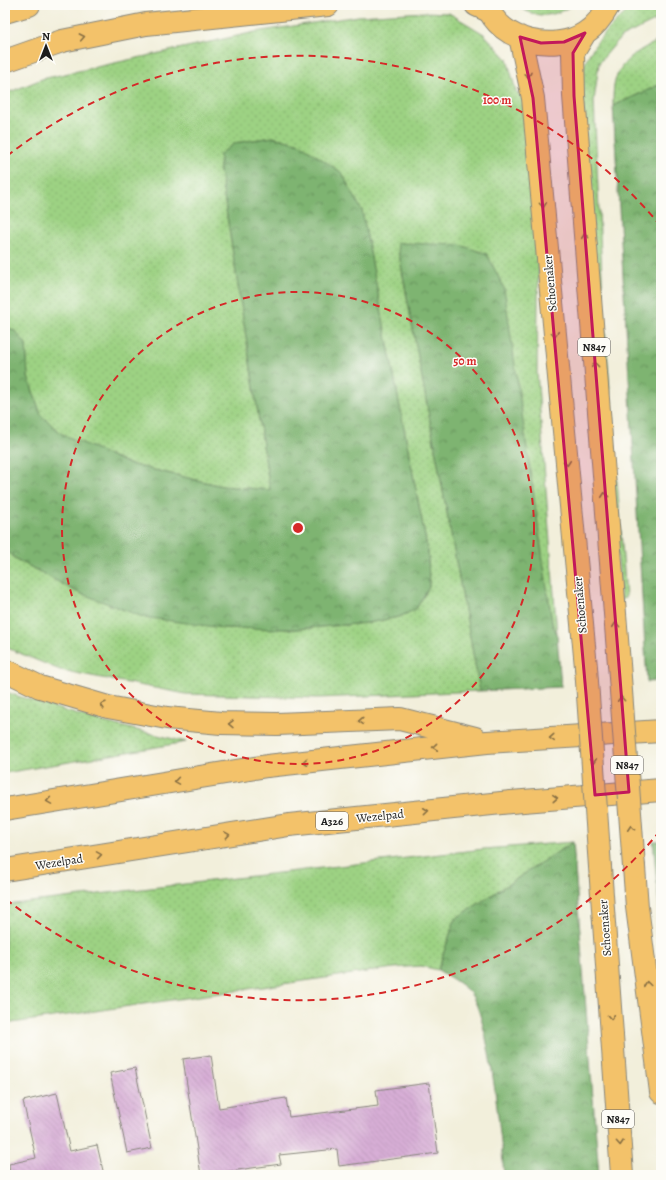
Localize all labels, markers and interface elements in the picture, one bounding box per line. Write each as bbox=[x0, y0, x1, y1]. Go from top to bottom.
north arrow bbox=[26, 26, 66, 66]
text: N bbox=[42, 29, 50, 44]
one-way arrow bbox=[79, 33, 85, 42]
one-way arrow bbox=[523, 72, 531, 79]
text: 100 m bbox=[483, 92, 511, 108]
one-way arrow bbox=[538, 201, 547, 208]
one-way arrow bbox=[580, 233, 589, 239]
street label: Schoenaker bbox=[540, 254, 560, 312]
one-way arrow bbox=[550, 331, 559, 337]
road number: N847 bbox=[578, 338, 610, 356]
text: 50 m bbox=[453, 353, 477, 369]
one-way arrow bbox=[591, 362, 600, 368]
one-way arrow bbox=[562, 460, 571, 466]
one-way arrow bbox=[601, 492, 610, 498]
centre of rings bbox=[291, 521, 305, 535]
street label: Schoenaker bbox=[570, 576, 590, 634]
one-way arrow bbox=[611, 622, 620, 628]
one-way arrow bbox=[617, 696, 626, 702]
one-way arrow bbox=[100, 701, 107, 710]
one-way arrow bbox=[358, 716, 364, 725]
one-way arrow bbox=[228, 719, 234, 728]
one-way arrow bbox=[549, 733, 555, 742]
one-way arrow bbox=[432, 743, 438, 752]
road number: N847 bbox=[611, 756, 643, 774]
one-way arrow bbox=[302, 757, 308, 766]
one-way arrow bbox=[588, 758, 597, 764]
one-way arrow bbox=[174, 776, 180, 784]
one-way arrow bbox=[552, 794, 558, 803]
one-way arrow bbox=[45, 797, 52, 805]
street label: Wezelpad bbox=[354, 805, 405, 827]
one-way arrow bbox=[423, 806, 429, 815]
road number: A326 bbox=[316, 812, 348, 830]
one-way arrow bbox=[627, 825, 636, 831]
one-way arrow bbox=[224, 831, 230, 840]
street label: Wezelpad bbox=[33, 850, 84, 874]
one-way arrow bbox=[96, 851, 102, 860]
street label: Schoenaker bbox=[595, 899, 615, 957]
one-way arrow bbox=[643, 981, 652, 987]
one-way arrow bbox=[606, 1014, 615, 1020]
road number: N847 bbox=[602, 1110, 634, 1128]
one-way arrow bbox=[615, 1140, 624, 1146]

